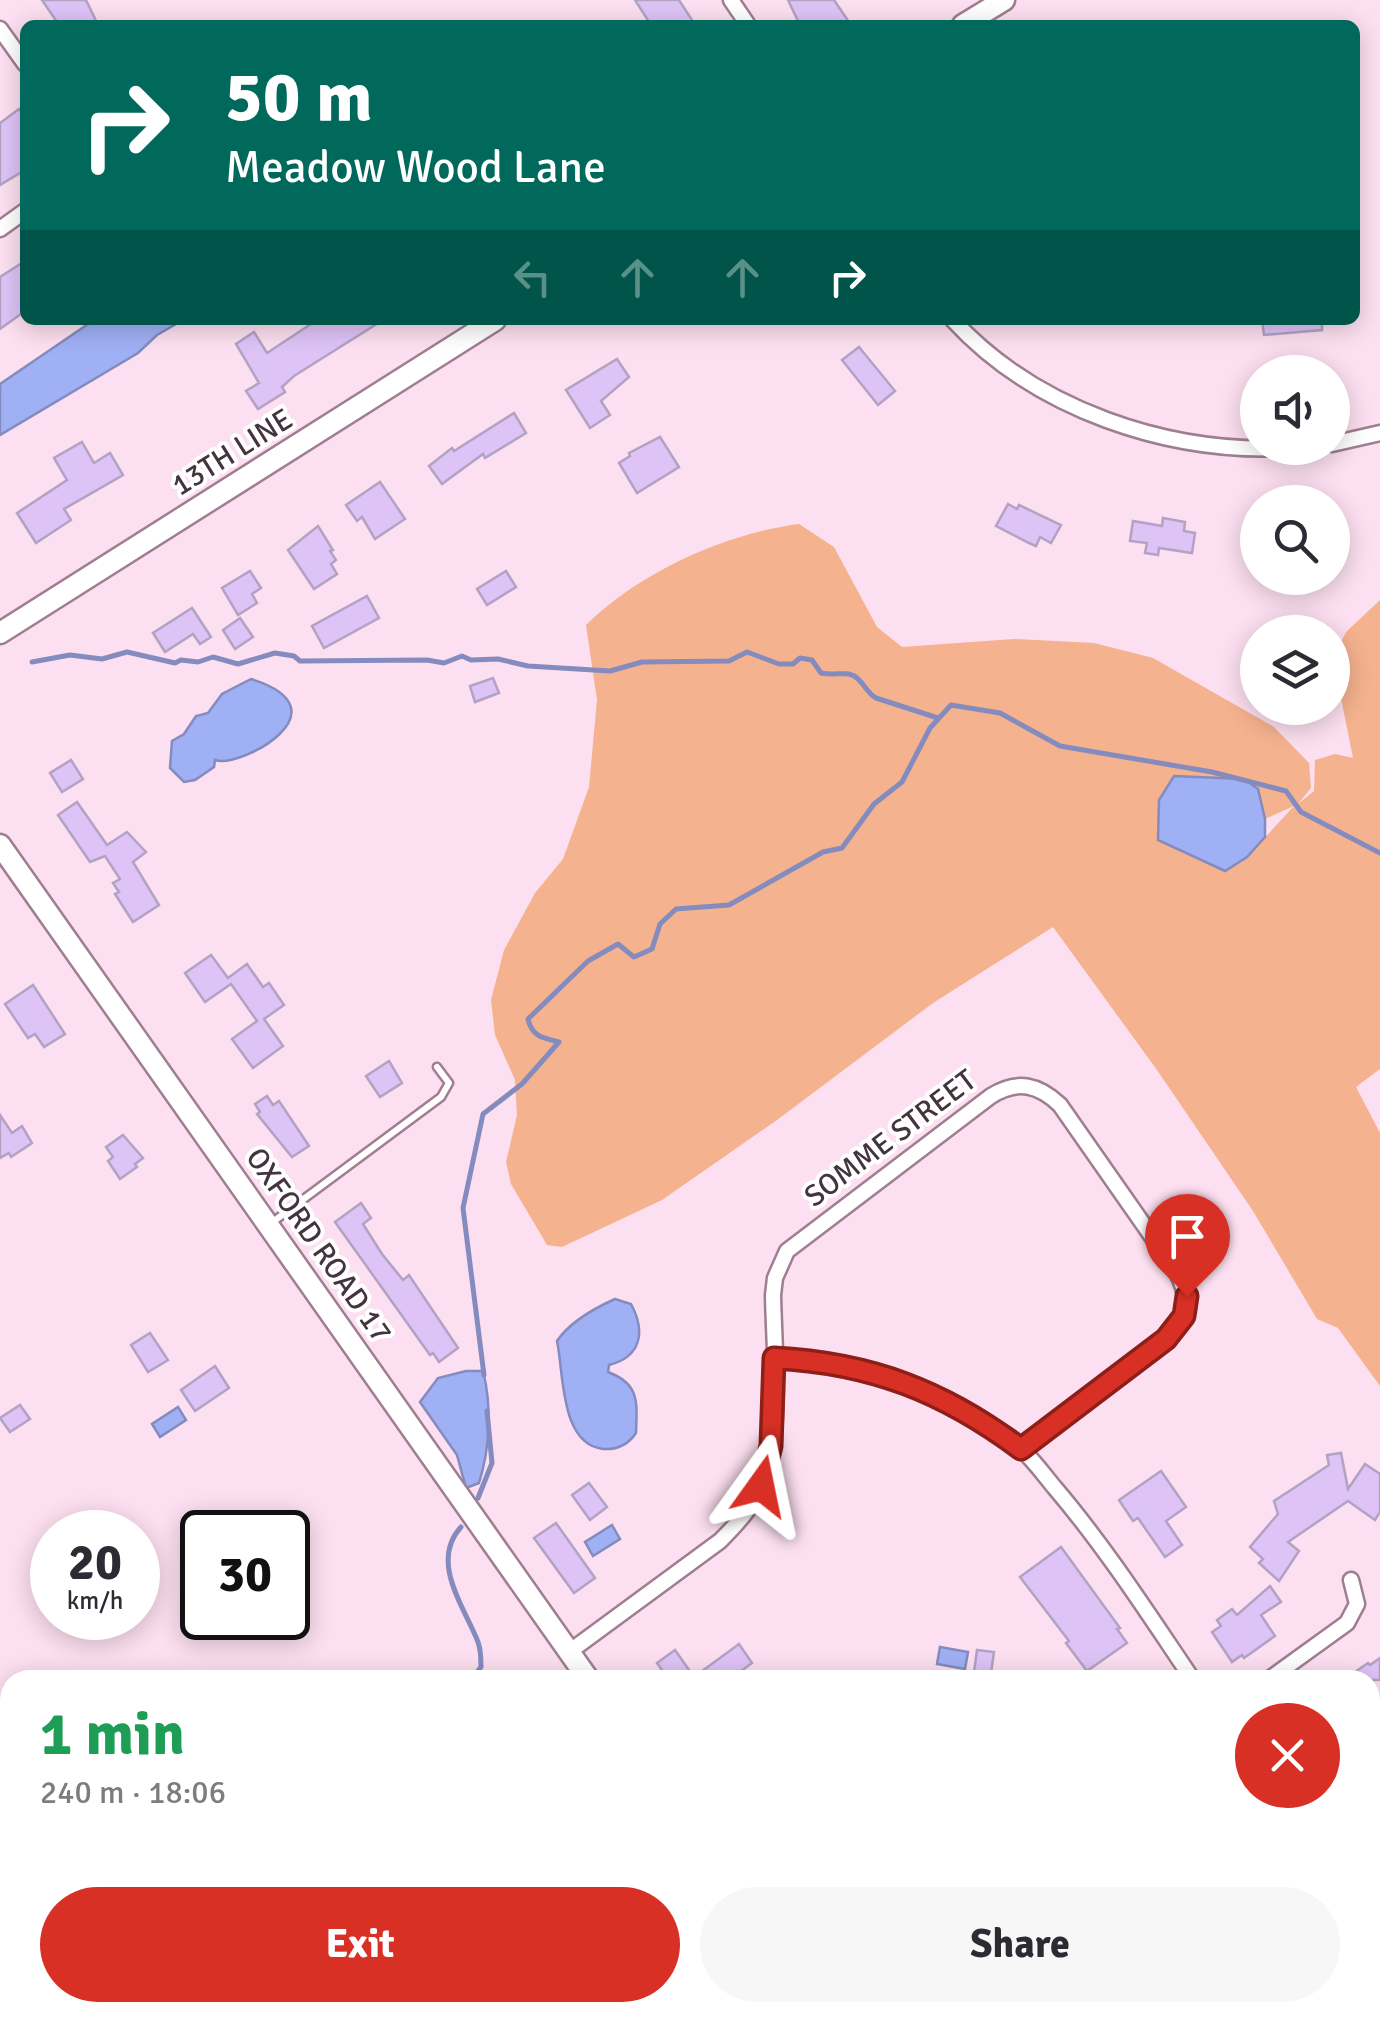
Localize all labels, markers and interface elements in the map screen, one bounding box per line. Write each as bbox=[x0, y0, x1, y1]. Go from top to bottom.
text: 50 m bbox=[225, 54, 373, 140]
icon: right bbox=[60, 60, 190, 190]
text: Meadow Wood Lane bbox=[225, 140, 606, 195]
icon: left bbox=[505, 250, 560, 305]
icon: ahead bbox=[610, 250, 665, 305]
icon: ahead bbox=[715, 250, 770, 305]
icon: right bbox=[820, 250, 875, 305]
map controls bbox=[1240, 355, 1350, 725]
button: sound bbox=[1240, 355, 1350, 465]
street label: 13TH LINE bbox=[165, 401, 300, 504]
button: search bbox=[1240, 485, 1350, 595]
button: layers bbox=[1240, 615, 1350, 725]
street label: SOMME STREET bbox=[797, 1062, 984, 1215]
street label: OXFORD ROAD 17 bbox=[238, 1141, 400, 1350]
pin bbox=[1145, 1194, 1230, 1297]
icon: arrive bbox=[1160, 1209, 1215, 1264]
position arrow bbox=[709, 1434, 813, 1538]
speed limit sign: 30 bbox=[180, 1510, 310, 1640]
text: 20 bbox=[68, 1532, 122, 1594]
text: km/h bbox=[67, 1585, 123, 1616]
text: 1 min bbox=[40, 1698, 185, 1772]
button: close bbox=[1235, 1703, 1340, 1808]
text: 240 m · 18:06 bbox=[40, 1773, 226, 1812]
button: Exit bbox=[40, 1887, 680, 2002]
button: Share bbox=[700, 1887, 1340, 2002]

